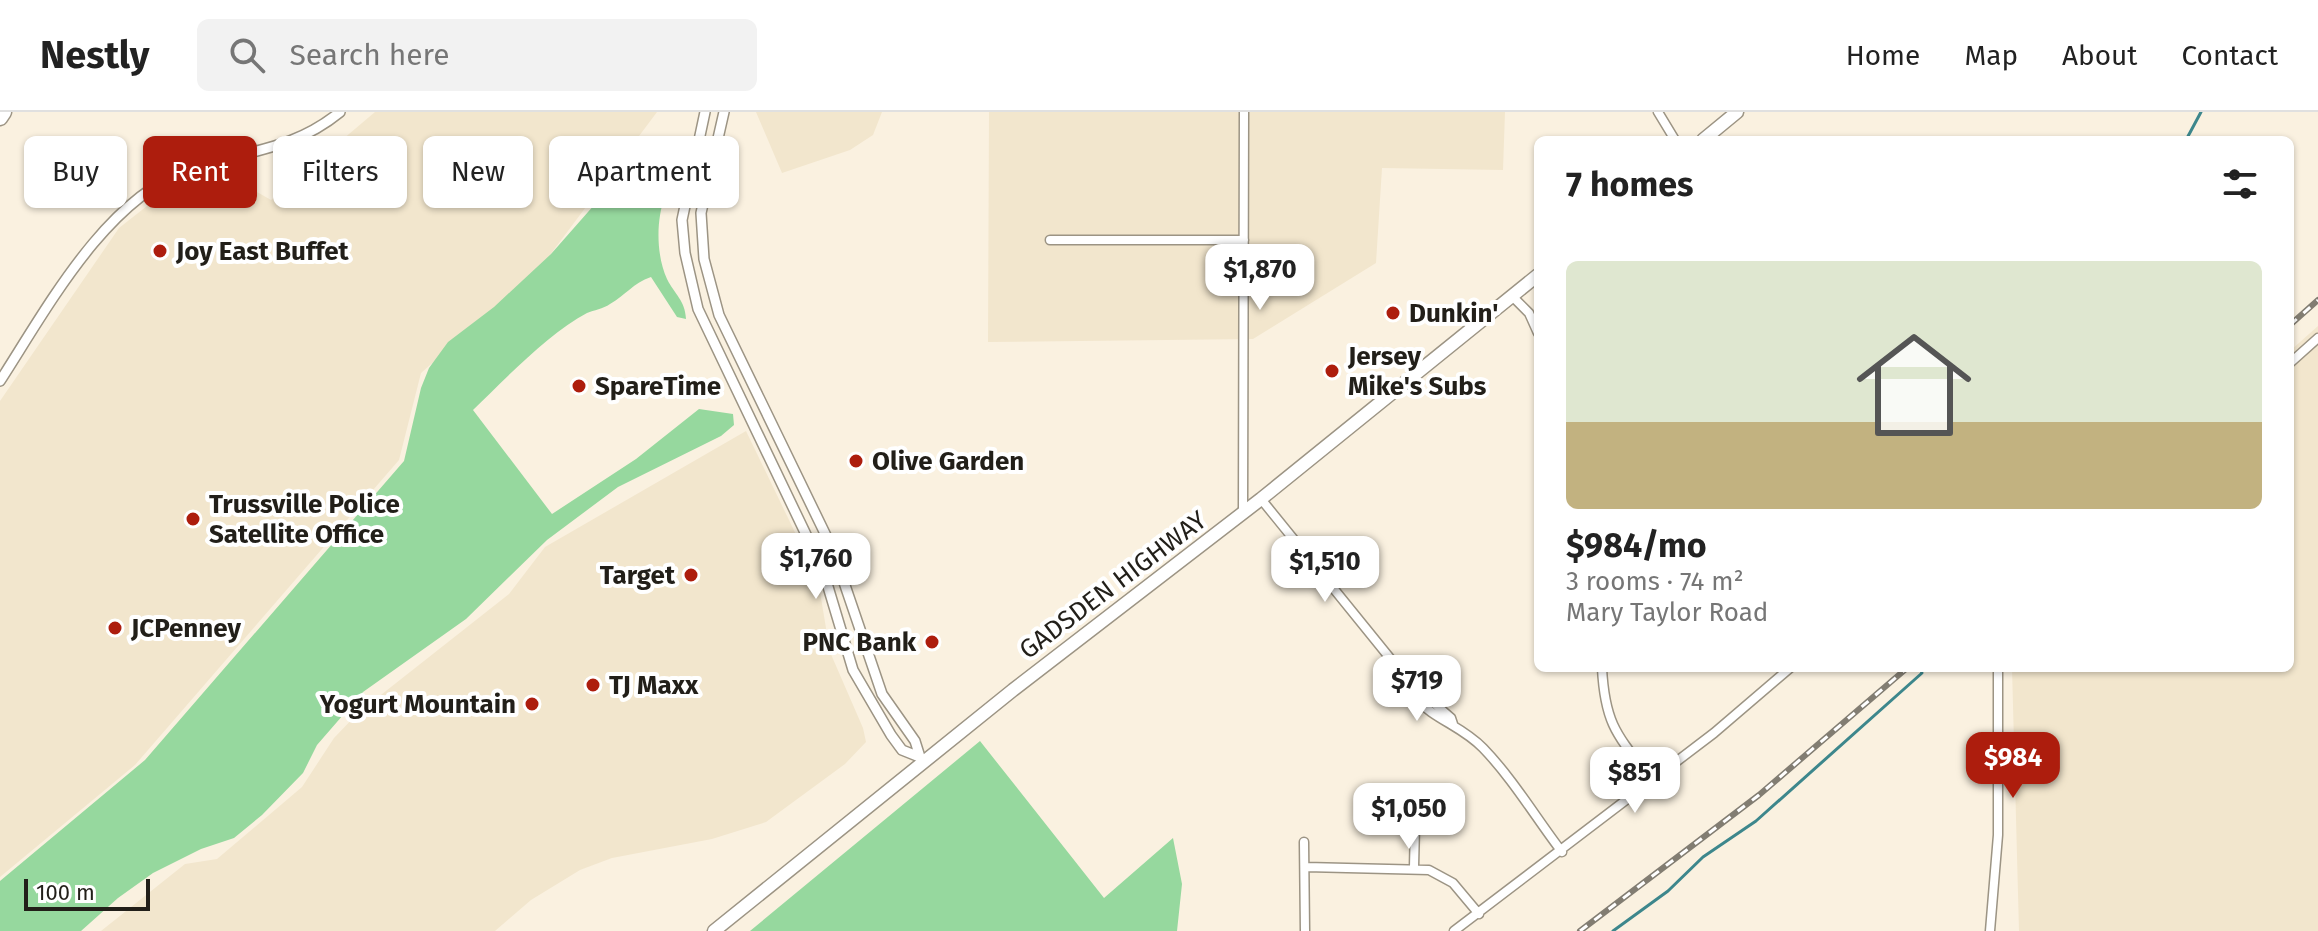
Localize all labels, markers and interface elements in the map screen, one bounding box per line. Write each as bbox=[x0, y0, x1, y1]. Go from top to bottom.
search box bbox=[197, 19, 757, 91]
text: Nestly bbox=[40, 32, 149, 78]
icon: search bbox=[225, 33, 269, 77]
text: Search here bbox=[289, 37, 450, 73]
text: Home bbox=[1846, 39, 1920, 72]
text: Map bbox=[1964, 39, 2018, 72]
text: About bbox=[2062, 39, 2137, 72]
text: Contact bbox=[2181, 39, 2278, 72]
chip: Buy bbox=[24, 136, 127, 208]
chip: Rent bbox=[143, 136, 257, 208]
chip: Filters bbox=[273, 136, 407, 208]
chip: New bbox=[423, 136, 533, 208]
chip: Apartment bbox=[549, 136, 739, 208]
icon: filters bbox=[2218, 162, 2262, 206]
text: 7 homes bbox=[1566, 164, 1693, 205]
place label: Joy East Buffet bbox=[175, 236, 350, 267]
marker: Joy East Buffet bbox=[151, 242, 169, 260]
pin: $1,870 bbox=[1195, 244, 1325, 312]
text: $1,870 bbox=[1223, 254, 1297, 285]
place label: Dunkin' bbox=[1409, 298, 1498, 329]
marker: Dunkin' bbox=[1384, 304, 1402, 322]
icon: home bbox=[1842, 313, 1986, 457]
place label: Jersey Mike's Subs bbox=[1347, 341, 1487, 402]
marker: Jersey Mike's Subs bbox=[1323, 362, 1341, 380]
place label: SpareTime bbox=[595, 371, 721, 402]
marker: SpareTime bbox=[570, 377, 588, 395]
place label: Olive Garden bbox=[872, 446, 1024, 477]
marker: Olive Garden bbox=[847, 452, 865, 470]
place label: Trussville Police Satellite Office bbox=[209, 489, 400, 550]
street label: GADSDEN HIGHWAY bbox=[1013, 504, 1213, 665]
marker: Trussville Police Satellite Office bbox=[184, 510, 202, 528]
text: $984/mo bbox=[1566, 525, 1707, 566]
pin: $1,760 bbox=[751, 533, 881, 601]
pin: $1,510 bbox=[1260, 536, 1390, 604]
text: $1,760 bbox=[779, 543, 853, 574]
text: $1,510 bbox=[1289, 546, 1361, 577]
place label: Target bbox=[600, 560, 676, 591]
marker: Target bbox=[682, 566, 700, 584]
text: 3 rooms · 74 m² bbox=[1566, 566, 1744, 597]
text: Mary Taylor Road bbox=[1566, 597, 1768, 628]
place label: JCPenney bbox=[130, 613, 242, 644]
marker: JCPenney bbox=[106, 619, 124, 637]
place label: PNC Bank bbox=[802, 627, 917, 658]
marker: PNC Bank bbox=[923, 633, 941, 651]
pin: $719 bbox=[1370, 655, 1464, 723]
text: $719 bbox=[1391, 665, 1443, 696]
place label: TJ Maxx bbox=[609, 670, 699, 701]
marker: TJ Maxx bbox=[584, 676, 602, 694]
place label: Yogurt Mountain bbox=[319, 689, 516, 720]
marker: Yogurt Mountain bbox=[523, 695, 541, 713]
pin: $984 bbox=[1966, 732, 2060, 800]
text: $984 bbox=[1984, 742, 2042, 773]
pin: $851 bbox=[1588, 747, 1682, 815]
text: $851 bbox=[1608, 757, 1662, 788]
pin: $1,050 bbox=[1344, 783, 1474, 851]
text: $1,050 bbox=[1371, 793, 1447, 824]
scale bar bbox=[24, 875, 150, 911]
text: 100 m bbox=[36, 879, 95, 906]

